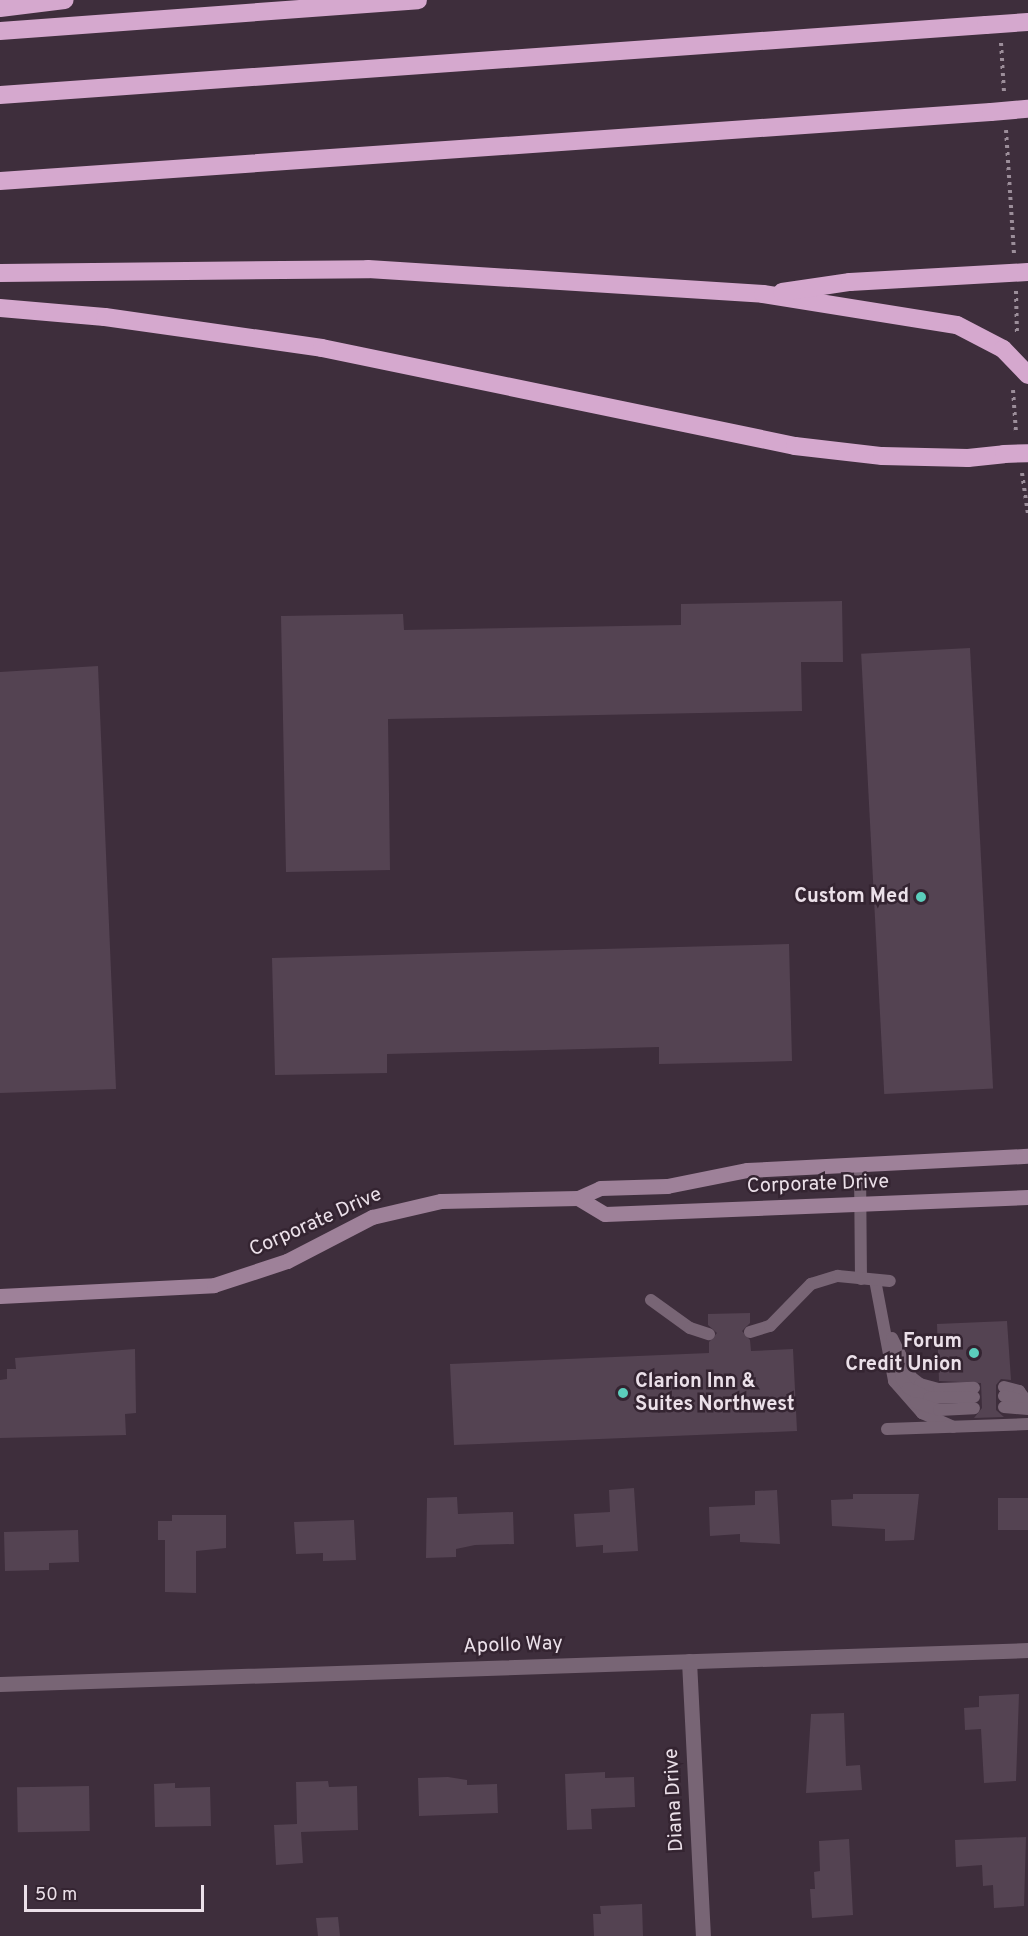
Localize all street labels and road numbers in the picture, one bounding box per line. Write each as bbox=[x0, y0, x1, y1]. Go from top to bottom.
street label: Corporate Drive bbox=[746, 1171, 890, 1199]
street label: Corporate Drive bbox=[246, 1183, 386, 1263]
street label: Apollo Way bbox=[463, 1632, 563, 1660]
street label: Diana Drive bbox=[660, 1748, 690, 1852]

